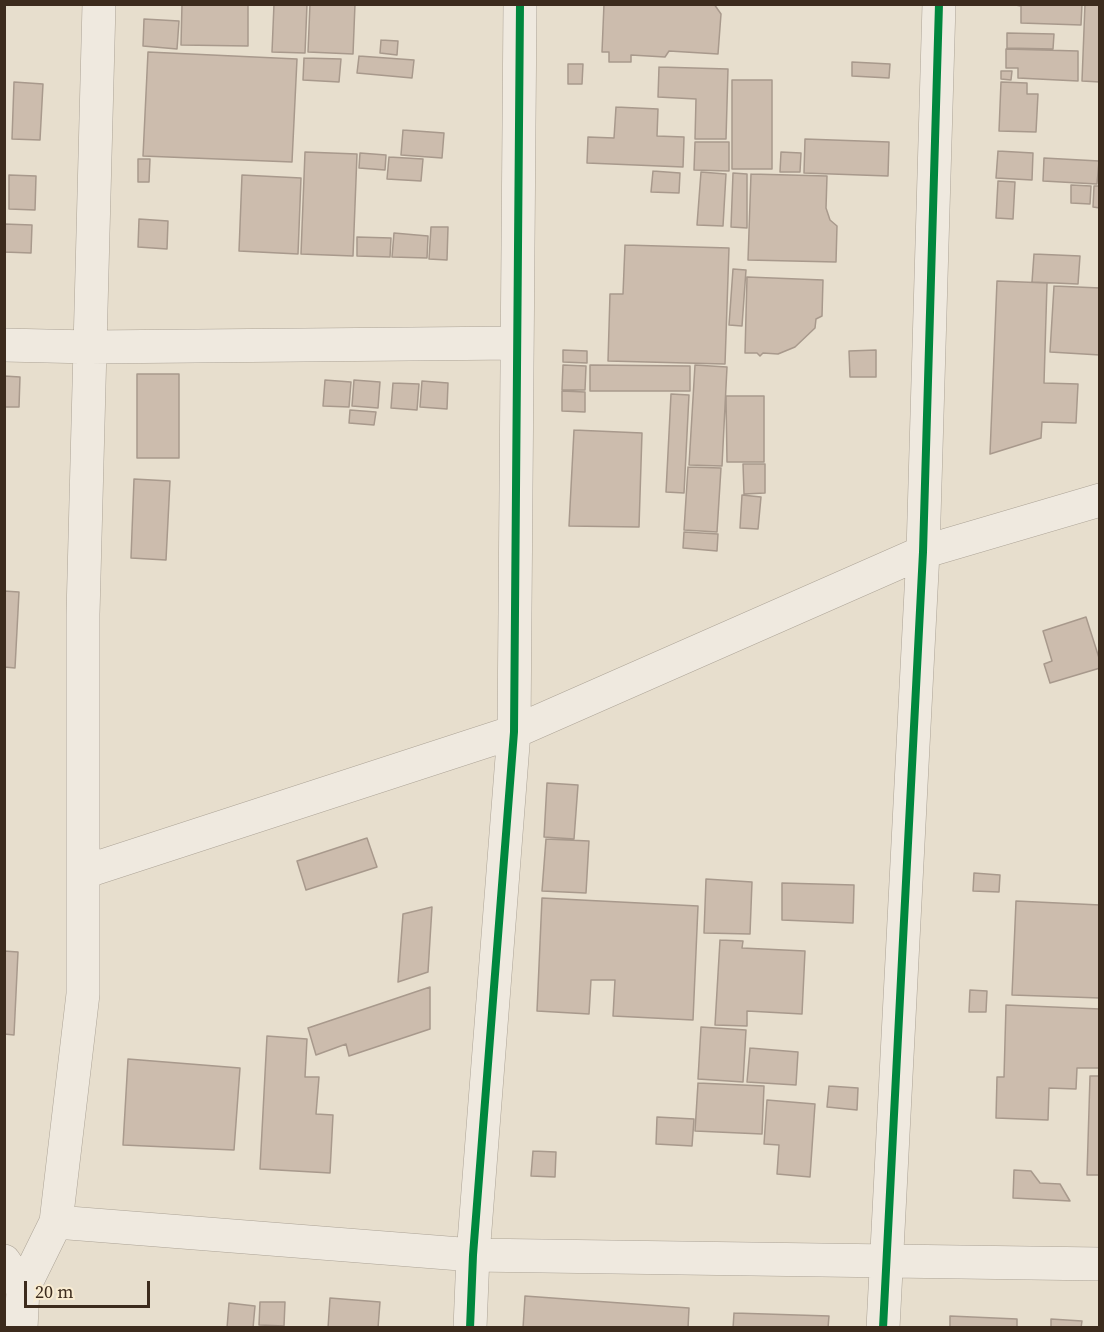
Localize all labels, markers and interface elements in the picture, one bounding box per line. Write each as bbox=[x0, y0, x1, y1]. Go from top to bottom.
scale bar bbox=[27, 1269, 153, 1307]
text: 20 m bbox=[35, 1279, 73, 1304]

